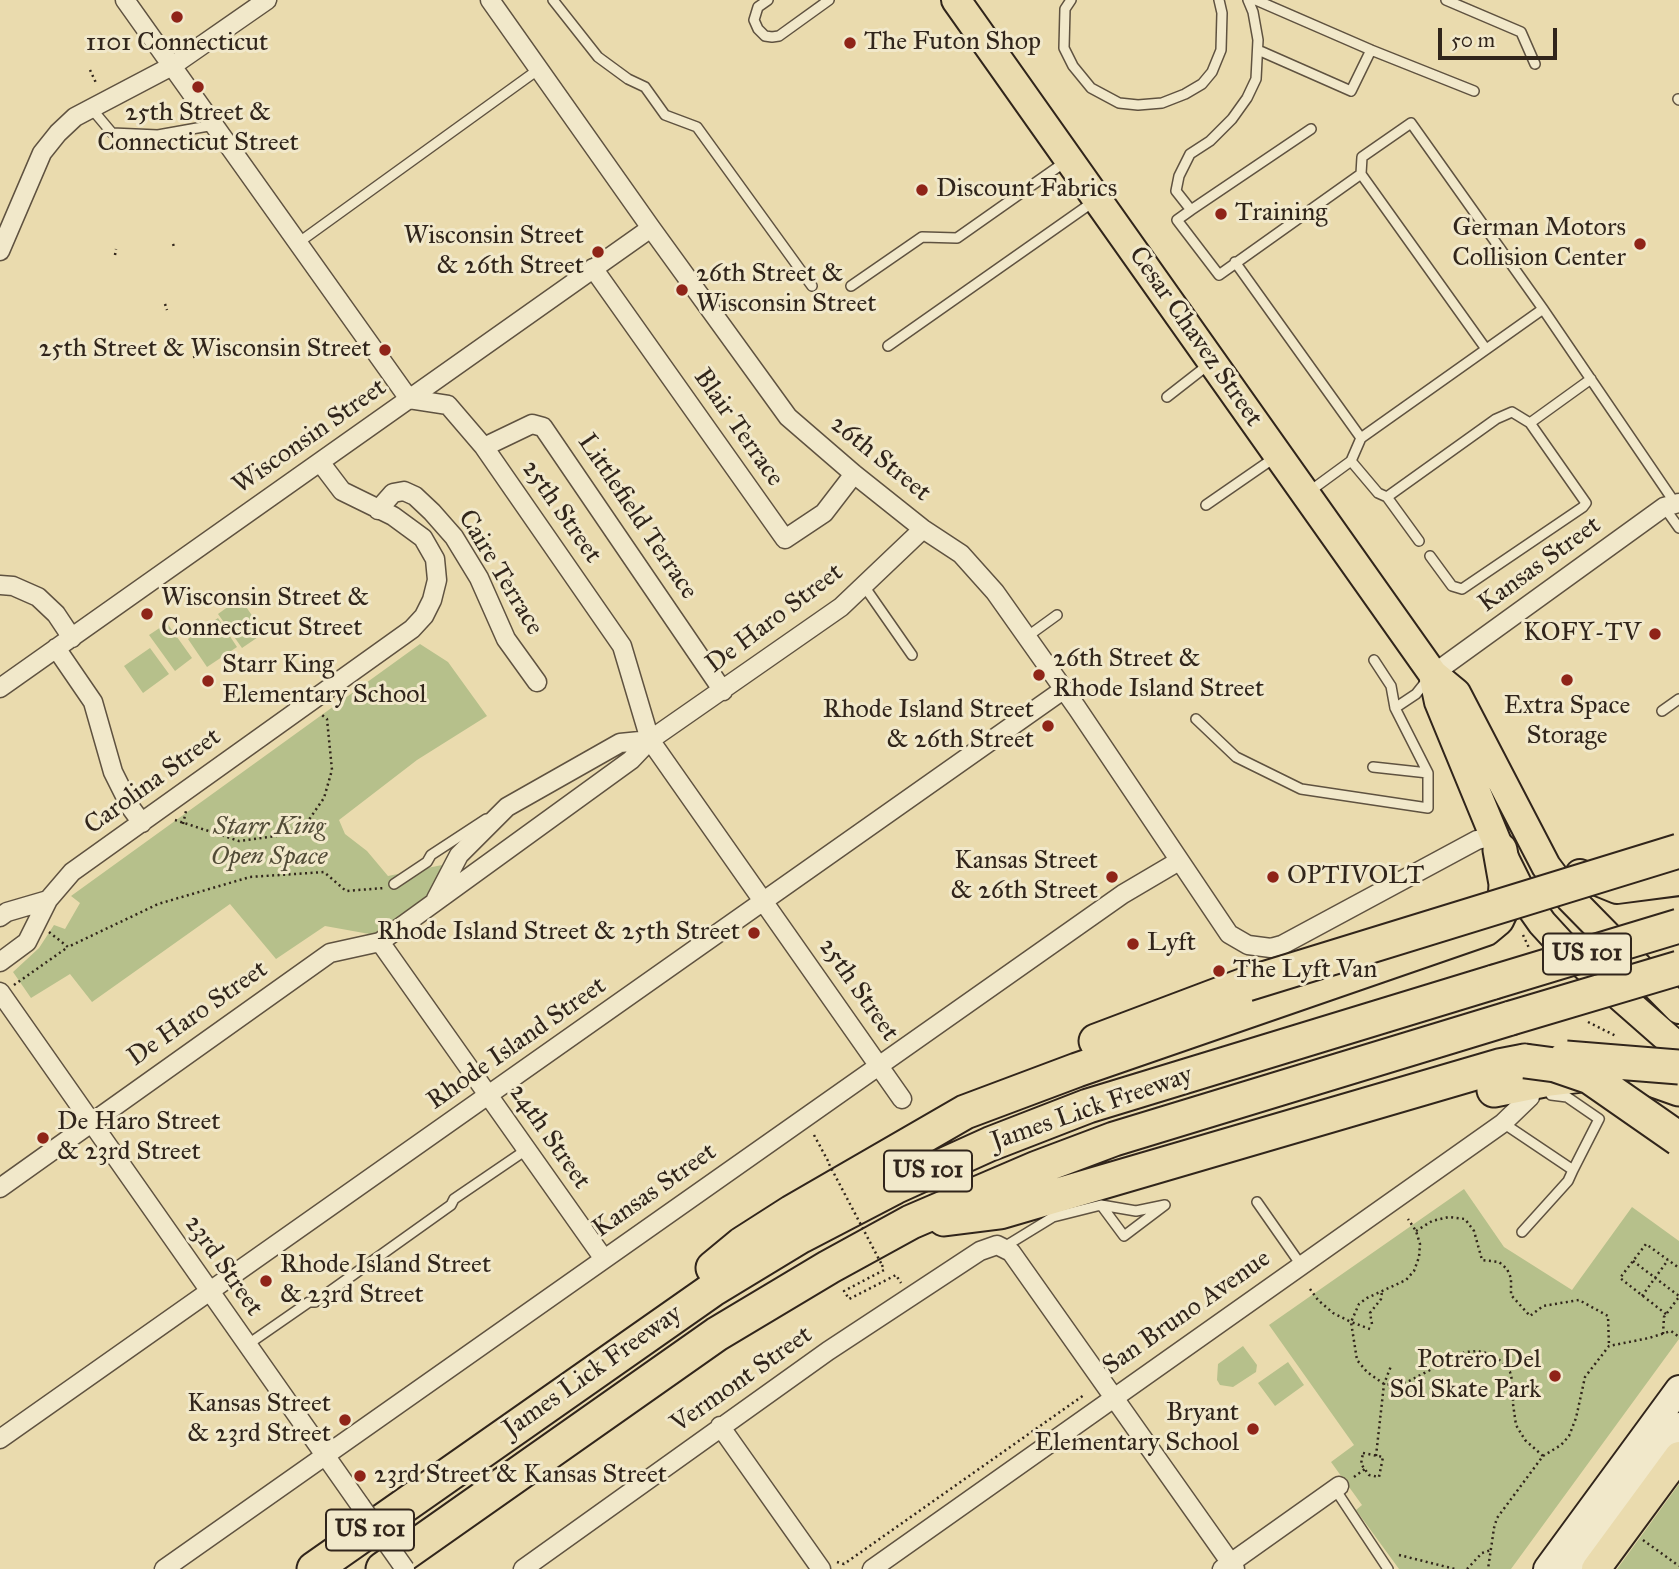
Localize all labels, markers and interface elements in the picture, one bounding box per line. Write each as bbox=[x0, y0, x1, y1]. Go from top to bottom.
marker: 1101 Connecticut bbox=[169, 9, 185, 25]
scale bar bbox=[1441, 14, 1560, 58]
place label: The Futon Shop bbox=[864, 27, 1041, 59]
text: 50 m bbox=[1451, 27, 1495, 53]
place label: 1101 Connecticut bbox=[86, 28, 268, 60]
marker: The Futon Shop bbox=[842, 35, 858, 51]
marker: 25th Street & Connecticut Street bbox=[190, 79, 206, 95]
place label: 25th Street & Connecticut Street bbox=[97, 98, 299, 160]
place label: Discount Fabrics bbox=[936, 174, 1117, 206]
marker: Discount Fabrics bbox=[914, 182, 930, 198]
place label: Training bbox=[1235, 198, 1327, 230]
marker: Training bbox=[1213, 206, 1229, 222]
place label: German Motors Collision Center bbox=[1452, 213, 1626, 274]
place label: Wisconsin Street & 26th Street bbox=[403, 221, 584, 282]
marker: German Motors Collision Center bbox=[1632, 236, 1648, 252]
street label: Cesar Chavez Street bbox=[1121, 241, 1269, 433]
marker: Wisconsin Street & 26th Street bbox=[590, 244, 606, 260]
place label: 26th Street & Wisconsin Street bbox=[696, 259, 877, 320]
marker: 26th Street & Wisconsin Street bbox=[674, 282, 690, 298]
place label: 25th Street & Wisconsin Street bbox=[39, 334, 371, 366]
marker: 25th Street & Wisconsin Street bbox=[377, 342, 393, 358]
street label: Blair Terrace bbox=[686, 363, 790, 493]
street label: Wisconsin Street bbox=[227, 372, 393, 502]
street label: 26th Street bbox=[824, 409, 936, 509]
street label: Littlefield Terrace bbox=[570, 428, 704, 606]
street label: 25th Street bbox=[514, 454, 608, 570]
street label: Caire Terrace bbox=[450, 505, 550, 641]
street label: Kansas Street bbox=[1473, 510, 1607, 620]
street label: De Haro Street bbox=[700, 557, 850, 681]
place label: Wisconsin Street & Connecticut Street bbox=[161, 583, 369, 644]
marker: Wisconsin Street & Connecticut Street bbox=[139, 606, 155, 622]
place label: KOFY-TV bbox=[1523, 618, 1641, 650]
marker: KOFY-TV bbox=[1647, 626, 1663, 642]
place label: 26th Street & Rhode Island Street bbox=[1053, 644, 1264, 706]
place label: Starr King Elementary School bbox=[222, 650, 426, 712]
marker: 26th Street & Rhode Island Street bbox=[1031, 667, 1047, 683]
marker: Extra Space Storage bbox=[1559, 672, 1575, 688]
marker: Starr King Elementary School bbox=[200, 673, 216, 689]
place label: Extra Space Storage bbox=[1504, 691, 1630, 752]
place label: Rhode Island Street & 26th Street bbox=[823, 695, 1034, 756]
marker: Rhode Island Street & 26th Street bbox=[1040, 718, 1056, 734]
street label: Carolina Street bbox=[79, 722, 227, 842]
park label: Starr King Open Space bbox=[211, 812, 327, 874]
place label: Kansas Street & 26th Street bbox=[950, 846, 1098, 908]
place label: OPTIVOLT bbox=[1287, 861, 1424, 893]
marker: Kansas Street & 26th Street bbox=[1104, 869, 1120, 885]
marker: OPTIVOLT bbox=[1265, 869, 1281, 885]
place label: Rhode Island Street & 25th Street bbox=[377, 917, 740, 949]
marker: Rhode Island Street & 25th Street bbox=[746, 925, 762, 941]
place label: Lyft bbox=[1147, 928, 1196, 960]
street label: 25th Street bbox=[811, 932, 905, 1048]
road number: US 101 bbox=[1543, 934, 1631, 974]
marker: Lyft bbox=[1125, 936, 1141, 952]
street label: De Haro Street bbox=[122, 954, 274, 1074]
place label: The Lyft Van bbox=[1233, 955, 1377, 987]
marker: The Lyft Van bbox=[1211, 963, 1227, 979]
street label: Rhode Island Street bbox=[422, 971, 612, 1117]
street label: James Lick Freeway bbox=[987, 1060, 1197, 1158]
street label: 24th Street bbox=[501, 1078, 597, 1196]
place label: De Haro Street & 23rd Street bbox=[57, 1107, 221, 1168]
marker: De Haro Street & 23rd Street bbox=[35, 1130, 51, 1146]
street label: Kansas Street bbox=[587, 1137, 723, 1245]
road number: US 101 bbox=[884, 1150, 972, 1191]
street label: 23rd Street bbox=[177, 1210, 269, 1322]
street label: San Bruno Avenue bbox=[1097, 1244, 1277, 1382]
place label: Rhode Island Street & 23rd Street bbox=[280, 1250, 491, 1312]
marker: Rhode Island Street & 23rd Street bbox=[258, 1273, 274, 1289]
street label: James Lick Freeway bbox=[498, 1299, 688, 1445]
street label: Vermont Street bbox=[665, 1320, 819, 1440]
place label: Potrero Del Sol Skate Park bbox=[1390, 1345, 1541, 1406]
marker: Potrero Del Sol Skate Park bbox=[1547, 1368, 1563, 1384]
place label: Kansas Street & 23rd Street bbox=[187, 1389, 331, 1450]
place label: Bryant Elementary School bbox=[1035, 1398, 1239, 1460]
marker: Kansas Street & 23rd Street bbox=[337, 1412, 353, 1428]
marker: Bryant Elementary School bbox=[1245, 1421, 1261, 1437]
place label: 23rd Street & Kansas Street bbox=[374, 1460, 667, 1492]
marker: 23rd Street & Kansas Street bbox=[352, 1468, 368, 1484]
road number: US 101 bbox=[326, 1510, 414, 1550]

